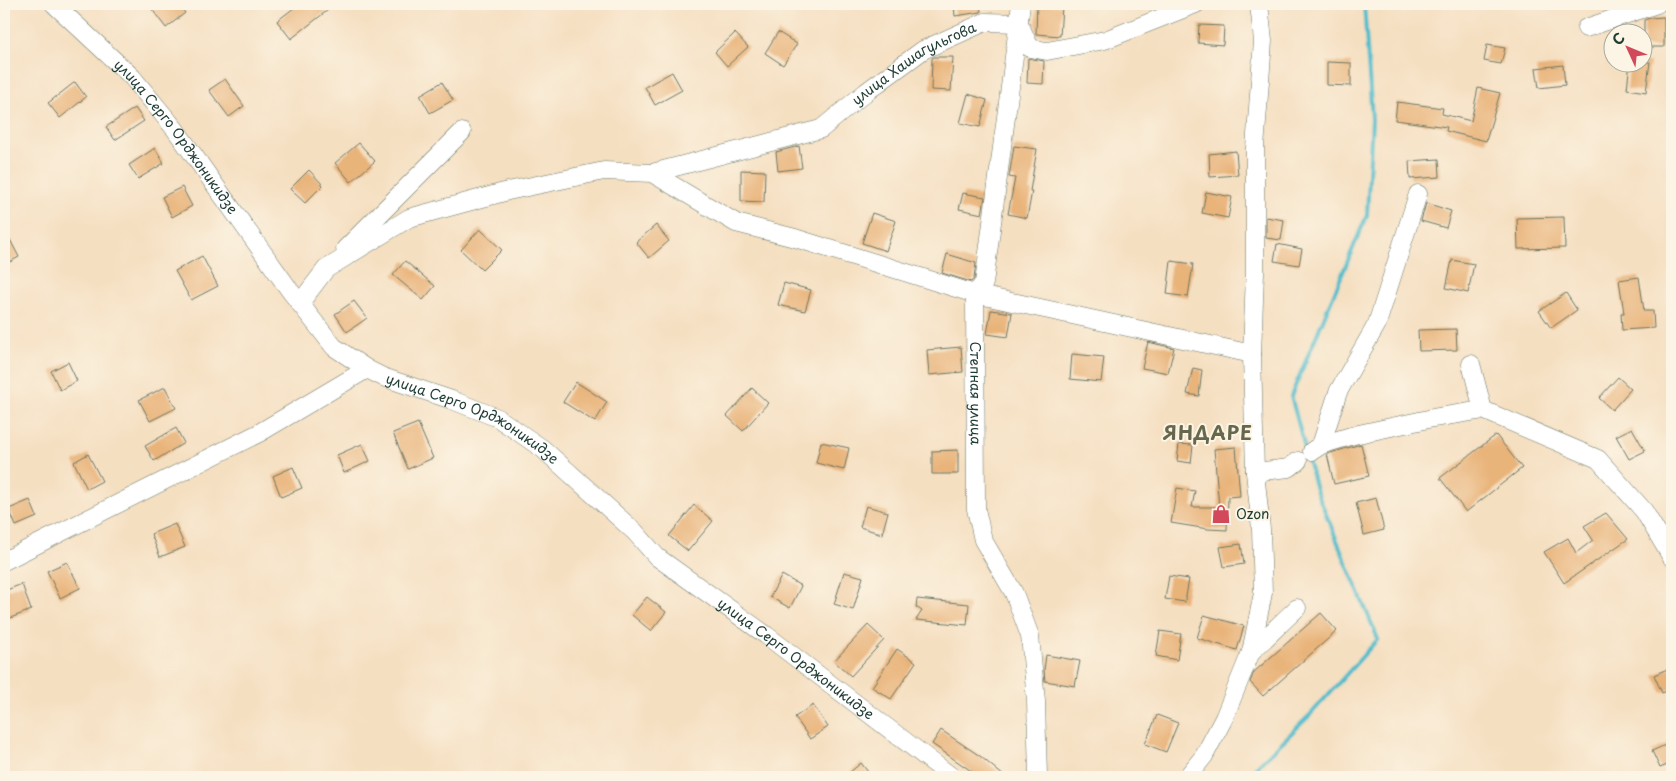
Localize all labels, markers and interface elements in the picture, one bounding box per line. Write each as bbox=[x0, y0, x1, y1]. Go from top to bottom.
street label: улица Хашагульгова bbox=[847, 16, 980, 110]
north arrow bbox=[1604, 22, 1654, 72]
text: С bbox=[1607, 28, 1629, 50]
street label: улица Серго Орджоникидзе bbox=[109, 54, 244, 219]
street label: Степная улица bbox=[965, 342, 987, 445]
street label: улица Серго Орджоникидзе bbox=[383, 368, 564, 469]
district label: ЯНДАРЕ bbox=[1162, 418, 1253, 446]
shop icon: Ozon bbox=[1210, 503, 1232, 525]
place label: Ozon bbox=[1236, 503, 1269, 524]
street label: улица Серго Орджоникидзе bbox=[713, 593, 879, 724]

